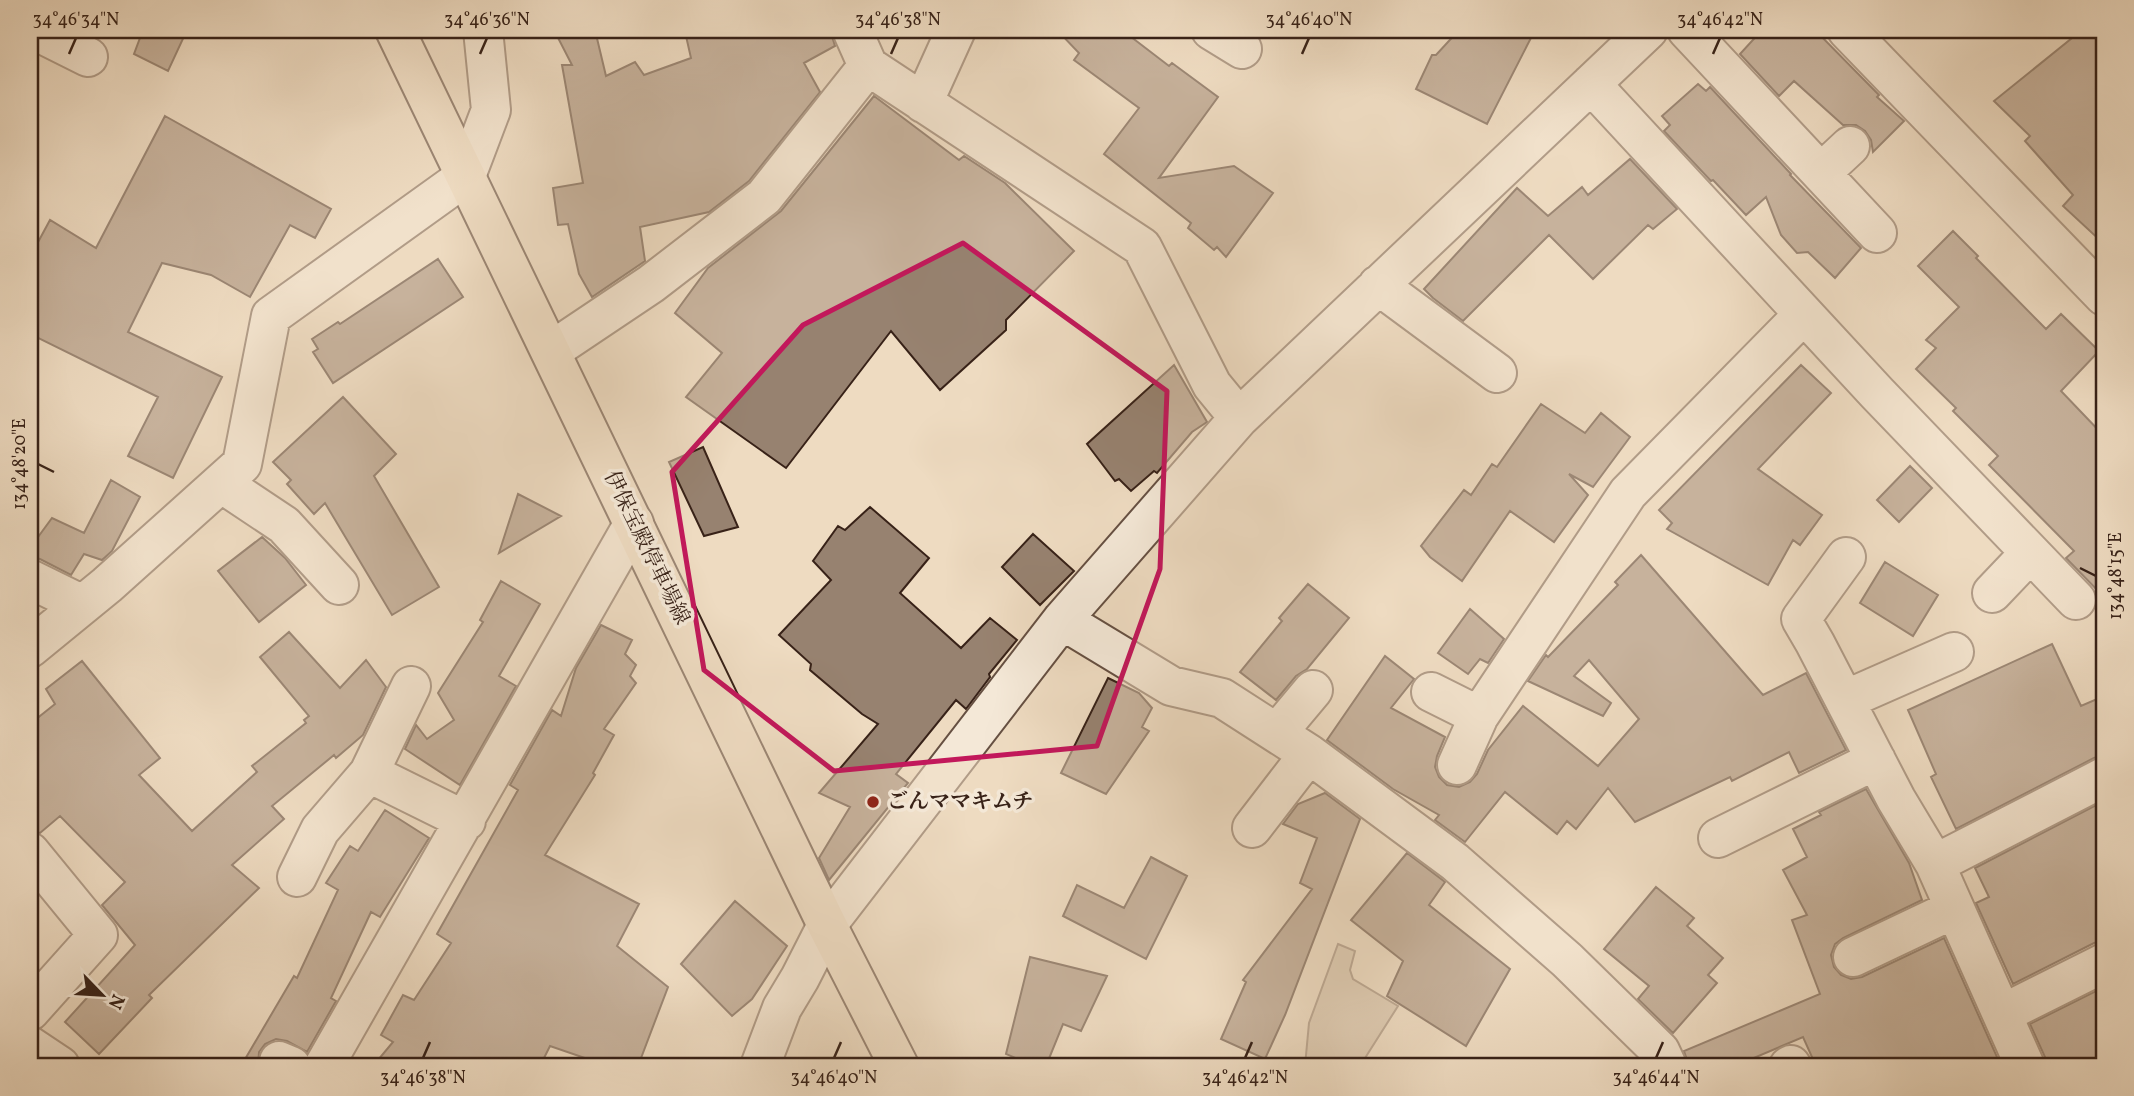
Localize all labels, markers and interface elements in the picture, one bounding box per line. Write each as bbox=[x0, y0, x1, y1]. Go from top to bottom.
text: 34°46'34"N bbox=[33, 8, 119, 33]
text: 34°46'36"N bbox=[444, 8, 530, 33]
text: 34°46'38"N bbox=[855, 8, 941, 33]
text: 34°46'40"N bbox=[1266, 8, 1352, 33]
text: 34°46'42"N bbox=[1677, 8, 1763, 33]
text: 134°48'20"E bbox=[8, 418, 33, 510]
street label: 伊保宝殿停車場線 bbox=[596, 466, 696, 630]
text: 134°48'15"E bbox=[2104, 532, 2129, 620]
place label: ごんママキムチ bbox=[887, 788, 1033, 817]
marker: ごんママキムチ bbox=[865, 794, 881, 810]
north arrow bbox=[66, 960, 136, 1030]
text: N bbox=[101, 990, 130, 1013]
text: 34°46'38"N bbox=[380, 1066, 466, 1091]
text: 34°46'40"N bbox=[791, 1066, 877, 1091]
text: 34°46'42"N bbox=[1202, 1066, 1288, 1091]
text: 34°46'44"N bbox=[1612, 1066, 1700, 1091]

